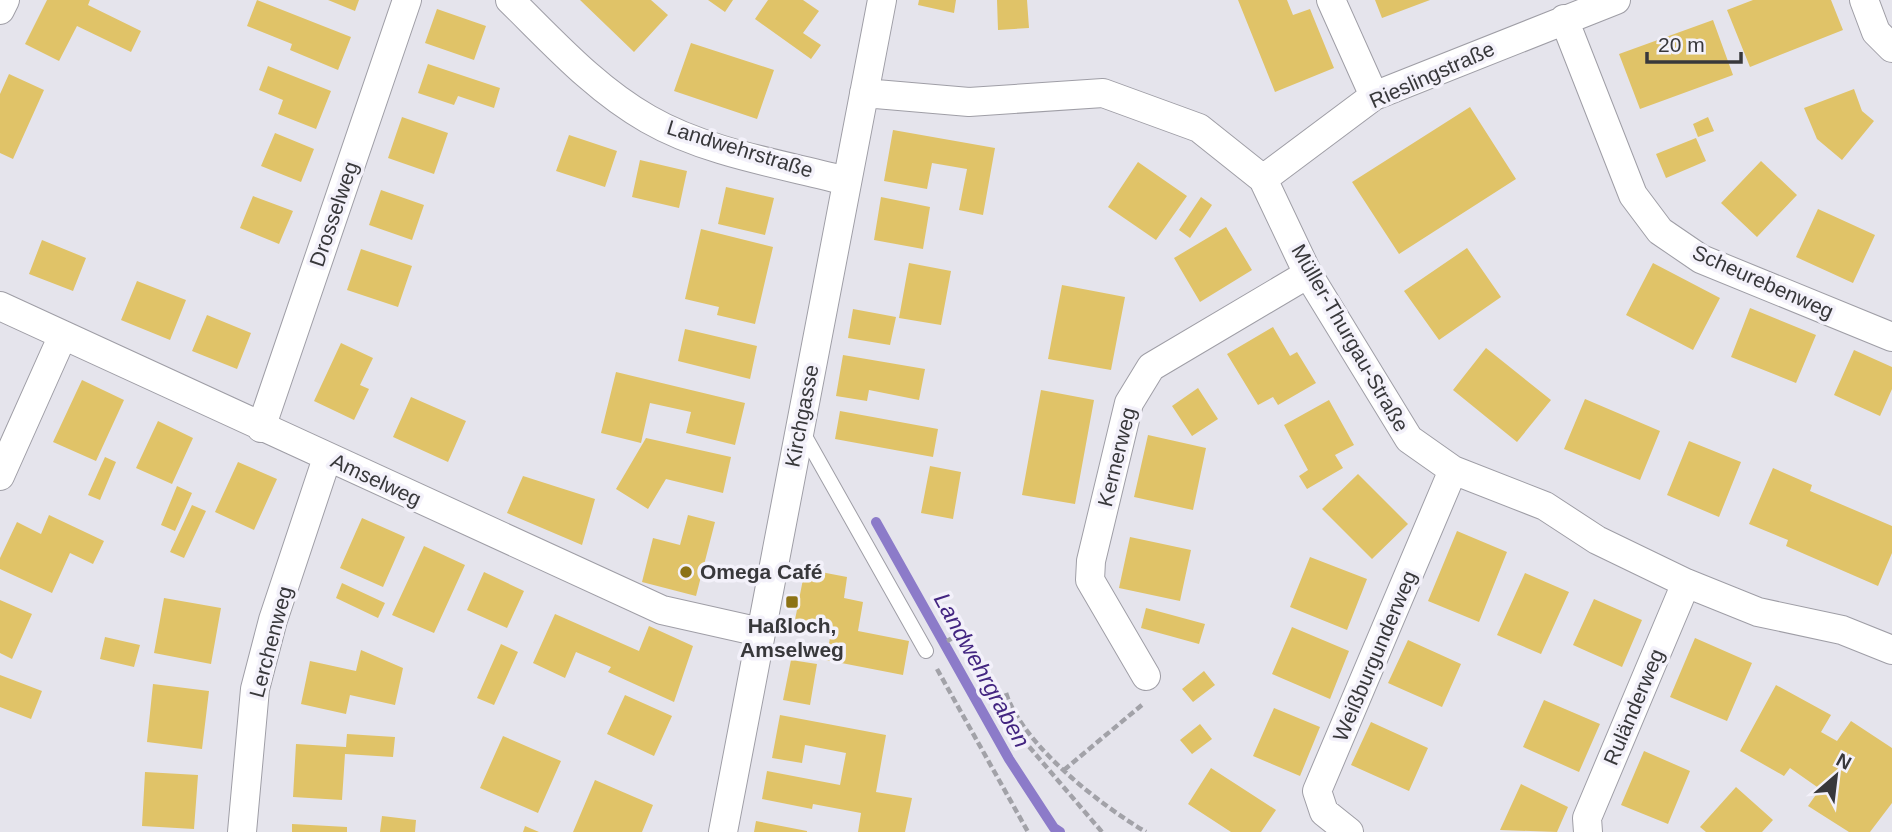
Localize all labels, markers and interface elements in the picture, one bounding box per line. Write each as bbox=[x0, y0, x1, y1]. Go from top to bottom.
scale bar bbox=[1647, 21, 1742, 65]
text: 20 m bbox=[1658, 33, 1705, 56]
street label: Rieslingstraße bbox=[1366, 37, 1498, 112]
street label: Landwehrstraße bbox=[664, 115, 816, 182]
street label: Drosselweg bbox=[305, 158, 362, 269]
street label: Müller-Thurgau-Straße bbox=[1287, 240, 1413, 435]
street label: Scheurebenweg bbox=[1689, 240, 1837, 323]
street label: Kirchgasse bbox=[780, 363, 823, 469]
street label: Kernerweg bbox=[1093, 405, 1140, 509]
street label: Amselweg bbox=[327, 449, 425, 510]
place label: Omega Café bbox=[700, 560, 823, 583]
marker: Omega Café bbox=[678, 564, 694, 580]
street label: Weißburgunderweg bbox=[1328, 567, 1421, 744]
street label: Lerchenweg bbox=[245, 584, 296, 700]
water label: Landwehrgraben bbox=[929, 588, 1035, 752]
marker: Haßloch, Amselweg bbox=[784, 594, 800, 610]
place label: Haßloch, Amselweg bbox=[740, 614, 844, 661]
street label: Ruländerweg bbox=[1599, 645, 1668, 768]
north arrow bbox=[1801, 741, 1871, 811]
text: N bbox=[1833, 749, 1855, 774]

